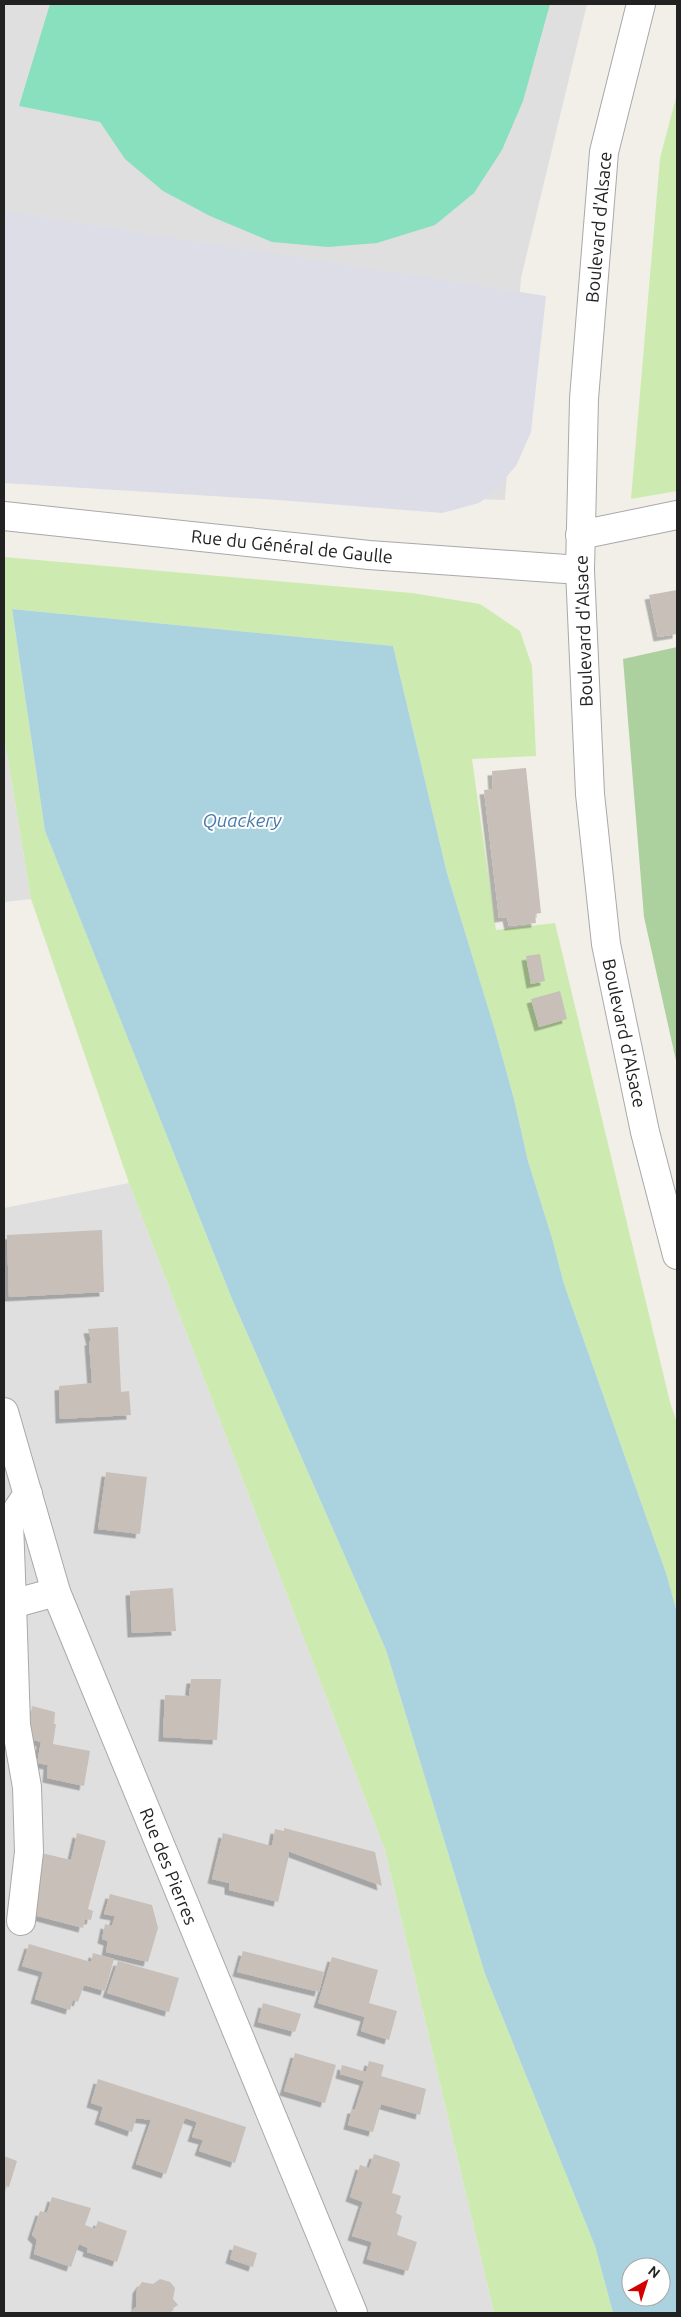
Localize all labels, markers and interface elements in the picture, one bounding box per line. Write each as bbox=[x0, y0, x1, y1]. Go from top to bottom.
street label: Boulevard d'Alsace bbox=[581, 151, 615, 303]
street label: Rue du Général de Gaulle bbox=[190, 525, 394, 567]
street label: Boulevard d'Alsace bbox=[570, 555, 596, 707]
water label: Quackery bbox=[203, 809, 283, 831]
street label: Boulevard d'Alsace bbox=[599, 957, 651, 1109]
street label: Rue des Pierres bbox=[136, 1805, 202, 1928]
north arrow bbox=[621, 2257, 671, 2307]
text: N bbox=[645, 2262, 663, 2281]

